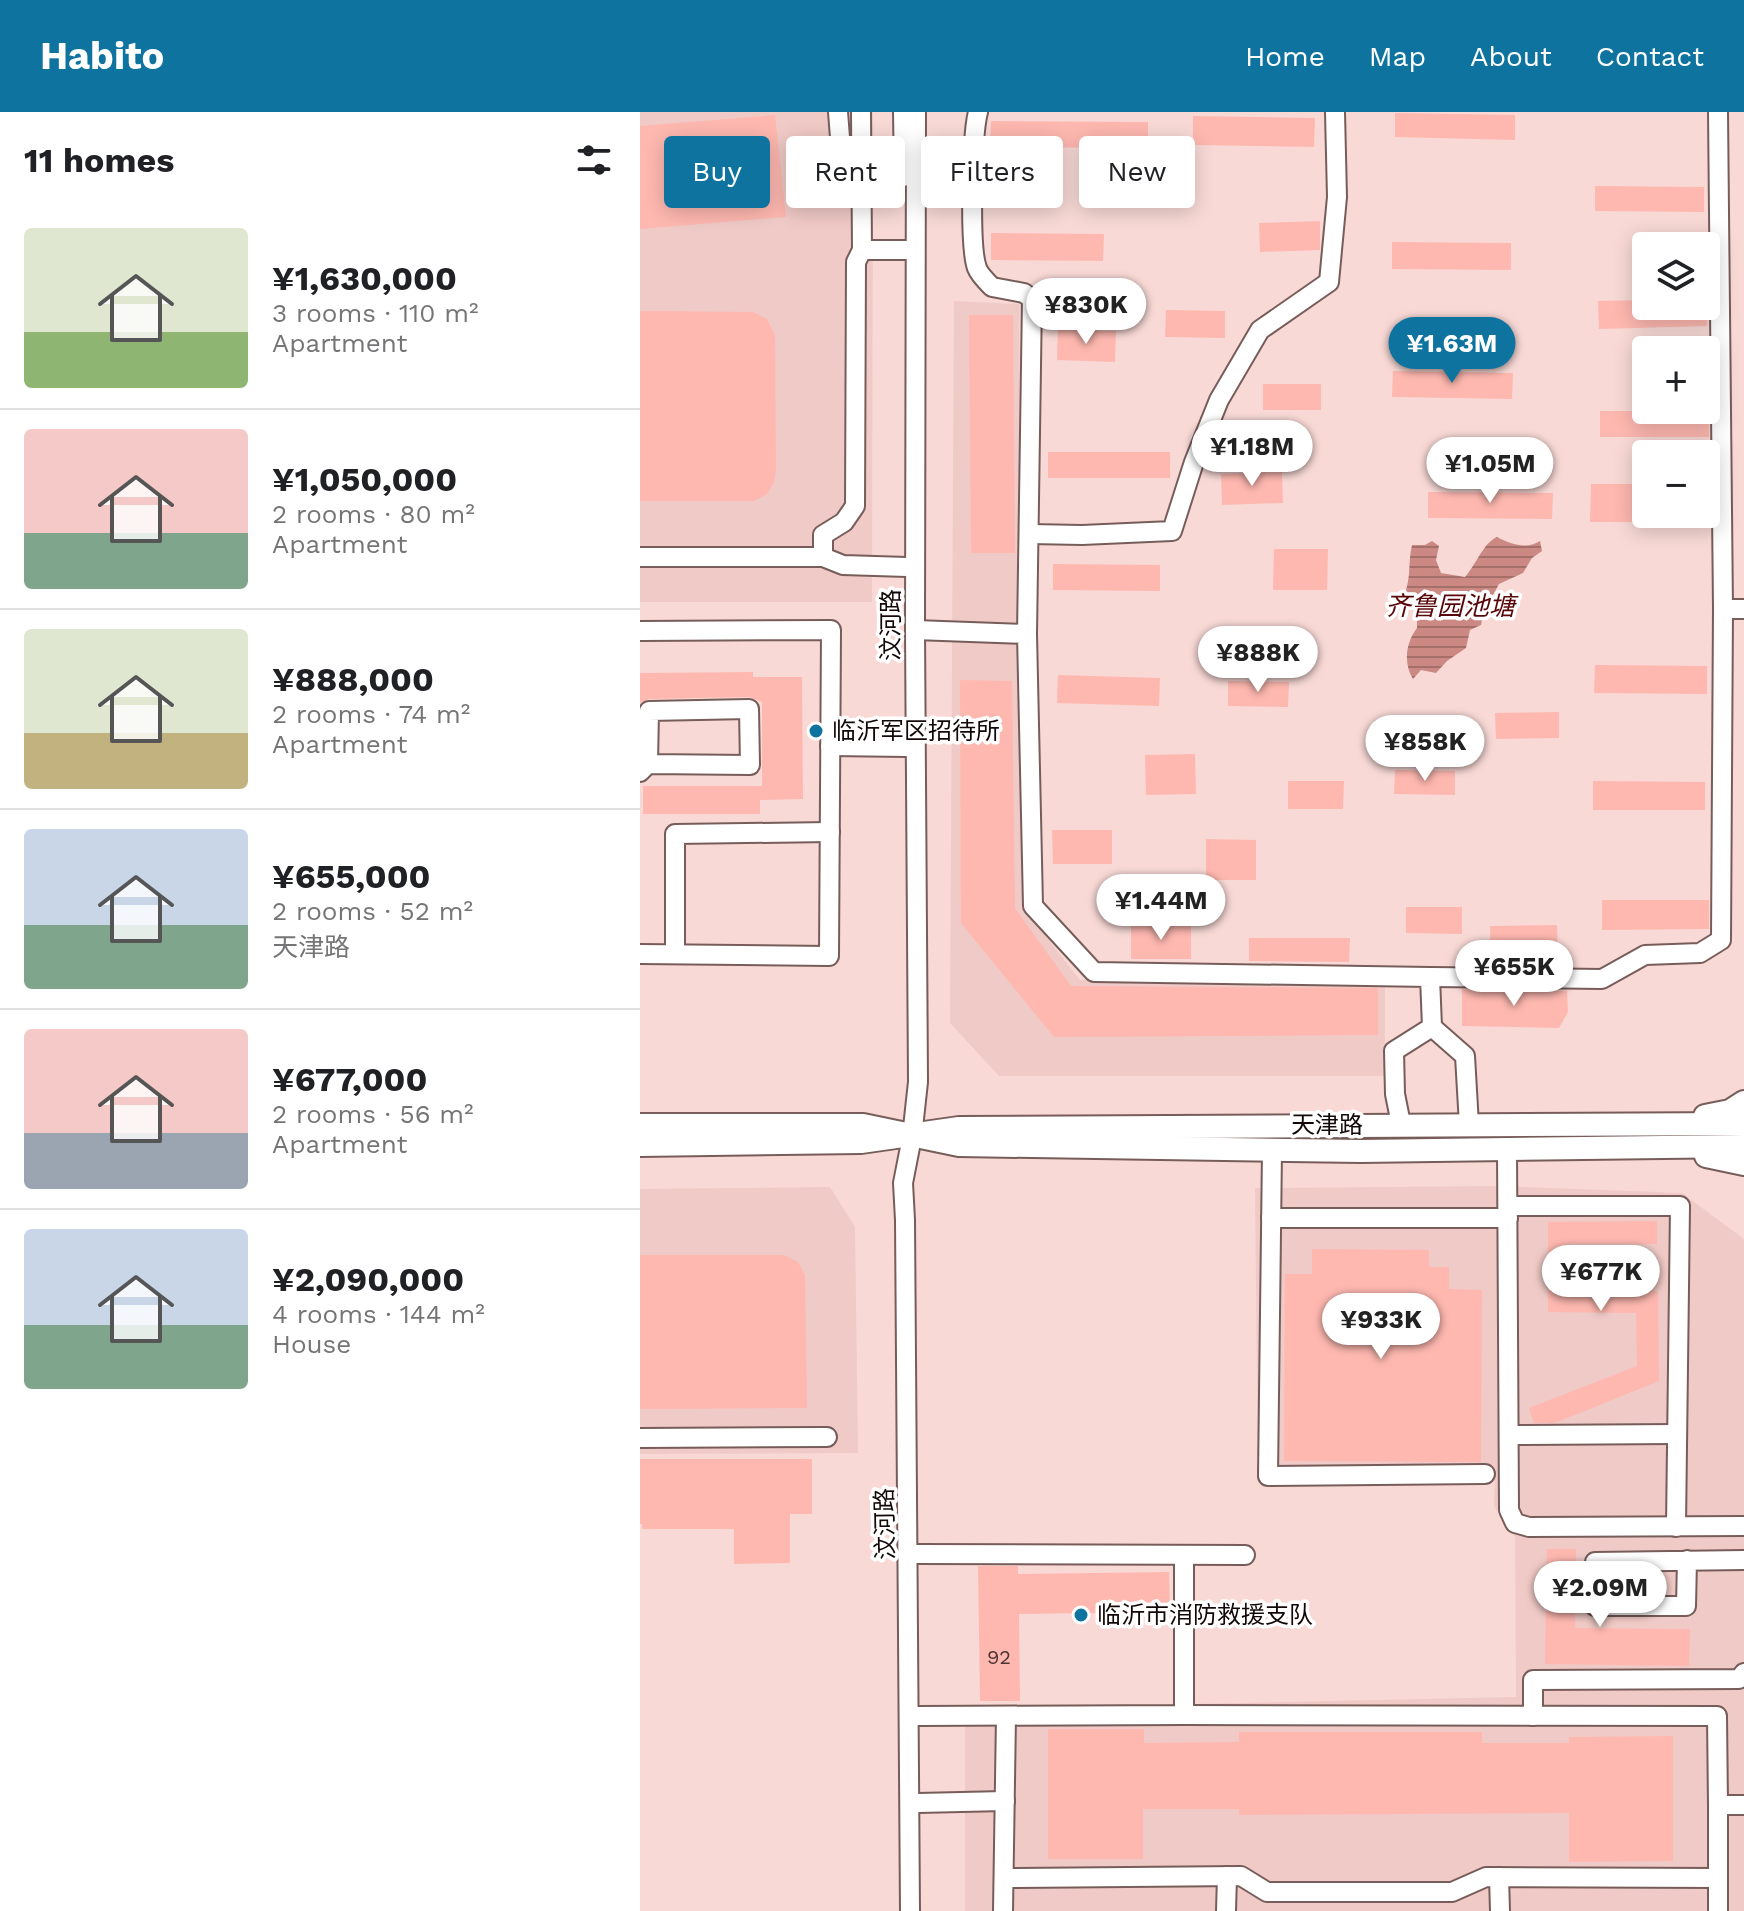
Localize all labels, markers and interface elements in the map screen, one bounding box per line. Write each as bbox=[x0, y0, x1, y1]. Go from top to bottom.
text: Habito bbox=[40, 34, 164, 78]
text: Home bbox=[1245, 40, 1325, 73]
text: Map bbox=[1369, 40, 1426, 73]
text: About bbox=[1470, 40, 1552, 73]
text: Contact bbox=[1596, 40, 1704, 73]
chip: Buy bbox=[664, 136, 770, 208]
chip: Rent bbox=[786, 136, 905, 208]
chip: Filters bbox=[921, 136, 1063, 208]
chip: New bbox=[1079, 136, 1195, 208]
icon: filters bbox=[572, 138, 616, 182]
text: 11 homes bbox=[24, 140, 174, 180]
map controls bbox=[1632, 232, 1720, 528]
button: layers bbox=[1632, 232, 1720, 320]
text: ¥1,630,000 bbox=[272, 258, 457, 298]
icon: home bbox=[88, 260, 184, 356]
pin: ¥830K bbox=[1030, 278, 1142, 346]
text: ¥830K bbox=[1044, 289, 1128, 319]
text: 3 rooms · 110 m² bbox=[272, 298, 479, 328]
pin: ¥1.63M bbox=[1387, 317, 1517, 385]
text: Apartment bbox=[272, 328, 408, 358]
text: ¥1.63M bbox=[1406, 328, 1498, 358]
button: + bbox=[1632, 336, 1720, 424]
pin: ¥1.18M bbox=[1187, 420, 1317, 488]
text: ¥1.18M bbox=[1210, 431, 1294, 461]
pin: ¥1.05M bbox=[1425, 437, 1555, 505]
button: − bbox=[1632, 440, 1720, 528]
text: ¥1.05M bbox=[1444, 448, 1536, 478]
text: ¥1,050,000 bbox=[272, 459, 457, 499]
icon: home bbox=[88, 461, 184, 557]
text: 2 rooms · 80 m² bbox=[272, 499, 475, 529]
text: Apartment bbox=[272, 529, 408, 559]
street label: 汶河路 bbox=[877, 589, 905, 661]
water label: 齐鲁园池塘 bbox=[1385, 591, 1519, 621]
pin: ¥888K bbox=[1202, 626, 1314, 694]
text: ¥888K bbox=[1216, 637, 1300, 667]
text: ¥888,000 bbox=[272, 659, 434, 699]
icon: home bbox=[88, 661, 184, 757]
text: 2 rooms · 74 m² bbox=[272, 699, 470, 729]
pin: ¥858K bbox=[1369, 715, 1481, 783]
place label: 临沂军区招待所 bbox=[832, 717, 1000, 745]
marker: 临沂军区招待所 bbox=[807, 722, 825, 740]
text: ¥858K bbox=[1383, 726, 1467, 756]
text: Apartment bbox=[272, 729, 408, 759]
text: ¥655,000 bbox=[272, 856, 430, 896]
icon: home bbox=[88, 861, 184, 957]
pin: ¥1.44M bbox=[1096, 874, 1226, 942]
text: ¥1.44M bbox=[1114, 885, 1208, 915]
text: 2 rooms · 52 m² bbox=[272, 896, 473, 926]
text: 天津路 bbox=[272, 932, 350, 962]
pin: ¥655K bbox=[1458, 940, 1570, 1008]
text: ¥655K bbox=[1473, 951, 1555, 981]
text: ¥677,000 bbox=[272, 1059, 427, 1099]
icon: home bbox=[88, 1061, 184, 1157]
text: 2 rooms · 56 m² bbox=[272, 1099, 474, 1129]
street label: 天津路 bbox=[1291, 1111, 1363, 1139]
text: Apartment bbox=[272, 1129, 408, 1159]
pin: ¥677K bbox=[1545, 1245, 1657, 1313]
text: ¥677K bbox=[1560, 1256, 1642, 1286]
text: ¥2,090,000 bbox=[272, 1259, 464, 1299]
icon: home bbox=[88, 1261, 184, 1357]
pin: ¥933K bbox=[1325, 1293, 1437, 1361]
text: 4 rooms · 144 m² bbox=[272, 1299, 485, 1329]
text: ¥933K bbox=[1340, 1304, 1422, 1334]
text: House bbox=[272, 1329, 351, 1359]
street label: 汶河路 bbox=[870, 1488, 900, 1560]
pin: ¥2.09M bbox=[1535, 1561, 1665, 1629]
text: ¥2.09M bbox=[1552, 1572, 1648, 1602]
place label: 临沂市消防救援支队 bbox=[1097, 1601, 1313, 1629]
marker: 临沂市消防救援支队 bbox=[1072, 1606, 1090, 1624]
house number: 92 bbox=[987, 1645, 1011, 1669]

